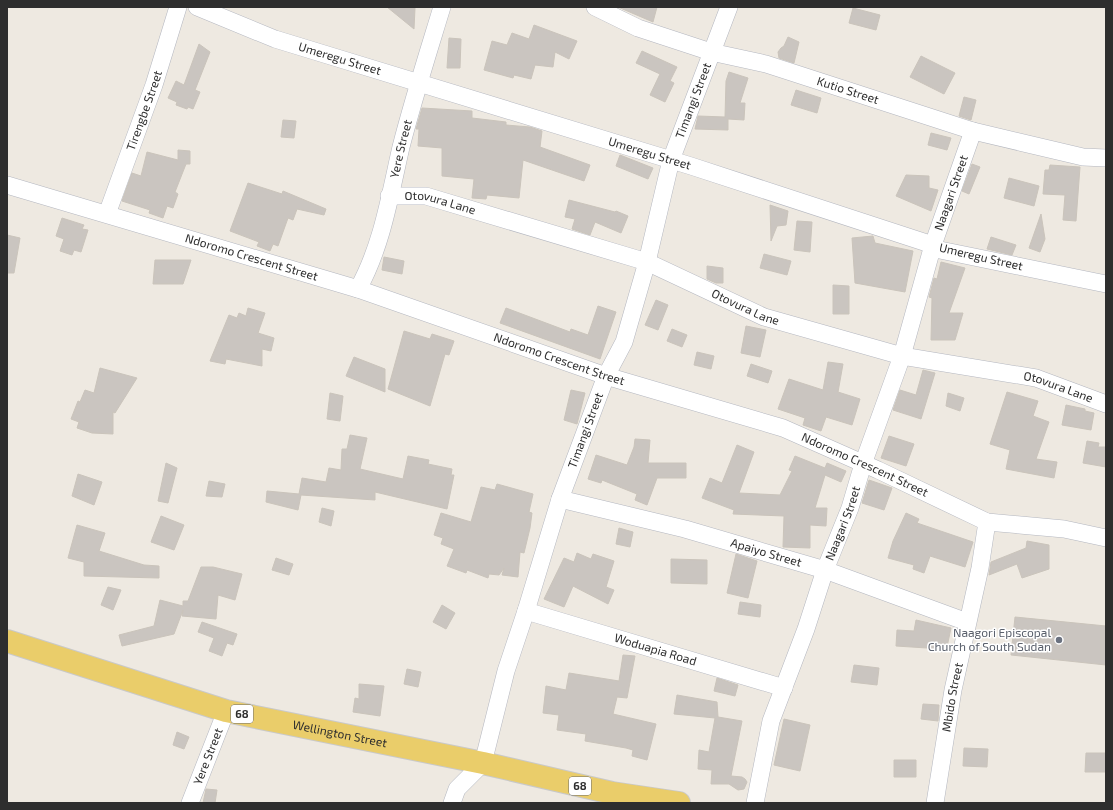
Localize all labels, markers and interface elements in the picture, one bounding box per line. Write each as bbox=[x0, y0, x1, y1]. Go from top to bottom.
street label: Umeregu Street bbox=[297, 39, 383, 77]
street label: Timangi Street bbox=[672, 60, 713, 140]
street label: Tirengbe Street bbox=[123, 68, 164, 152]
street label: Kutio Street bbox=[815, 73, 881, 106]
street label: Yere Street bbox=[386, 118, 414, 179]
street label: Umeregu Street bbox=[607, 133, 693, 172]
street label: Naagari Street bbox=[931, 153, 970, 232]
street label: Otovura Lane bbox=[405, 188, 478, 216]
street label: Ndoromo Crescent Street bbox=[184, 230, 320, 283]
street label: Umeregu Street bbox=[938, 240, 1025, 273]
street label: Otovura Lane bbox=[710, 285, 781, 327]
street label: Ndoromo Crescent Street bbox=[492, 329, 627, 387]
street label: Otovura Lane bbox=[1023, 368, 1095, 405]
street label: Timangi Street bbox=[564, 390, 605, 470]
street label: Ndoromo Crescent Street bbox=[800, 429, 931, 499]
street label: Naagari Street bbox=[822, 484, 862, 562]
street label: Apaiyo Street bbox=[729, 535, 804, 569]
place label: Naagori Episcopal Church of South Sudan bbox=[928, 625, 1051, 653]
street label: Woduapia Road bbox=[613, 630, 698, 668]
marker: Naagori Episcopal Church of South Sudan bbox=[1054, 635, 1064, 645]
street label: Mbido Street bbox=[938, 661, 965, 733]
road number: 68 bbox=[231, 705, 253, 723]
street label: Wellington Street bbox=[292, 717, 389, 749]
street label: Yere Street bbox=[190, 725, 225, 786]
road number: 68 bbox=[569, 777, 591, 795]

